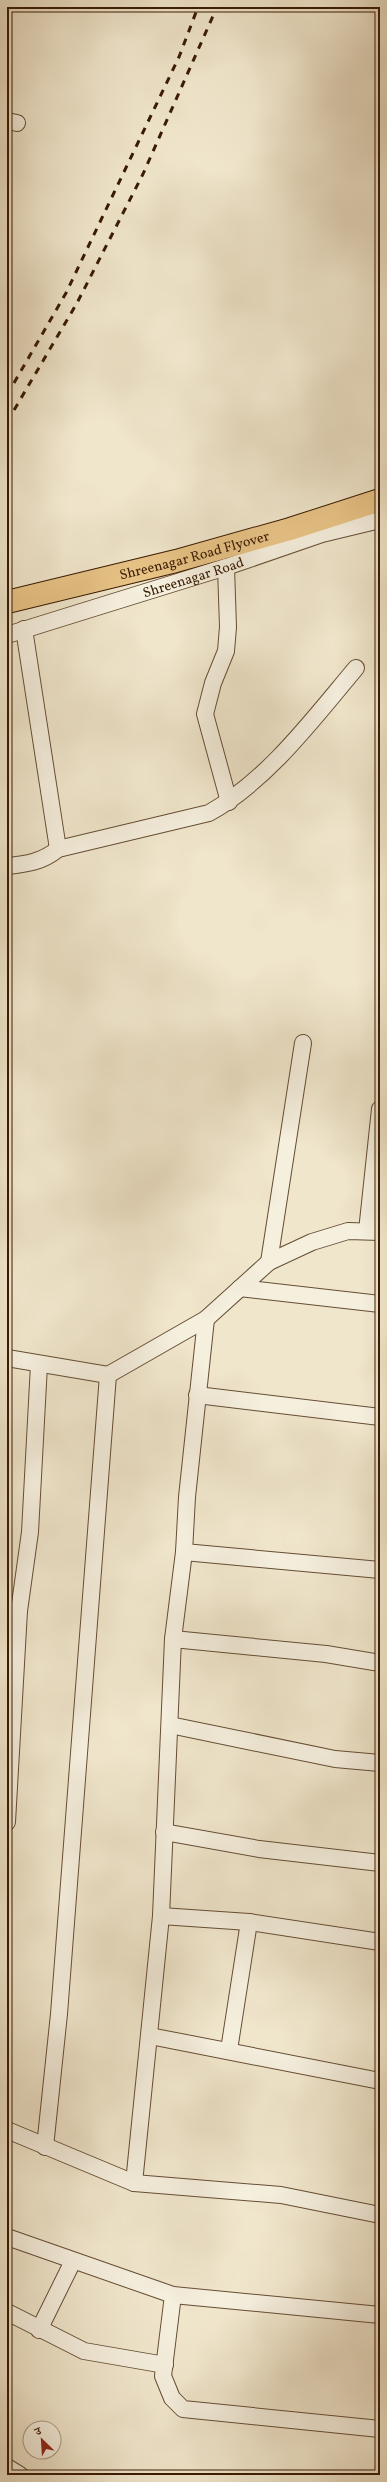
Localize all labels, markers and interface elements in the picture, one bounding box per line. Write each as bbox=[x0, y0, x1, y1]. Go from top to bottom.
street label: Shreenagar Road Flyover bbox=[118, 527, 272, 583]
street label: Shreenagar Road bbox=[140, 554, 246, 600]
north arrow bbox=[22, 2420, 62, 2460]
text: उ bbox=[32, 2424, 45, 2441]

